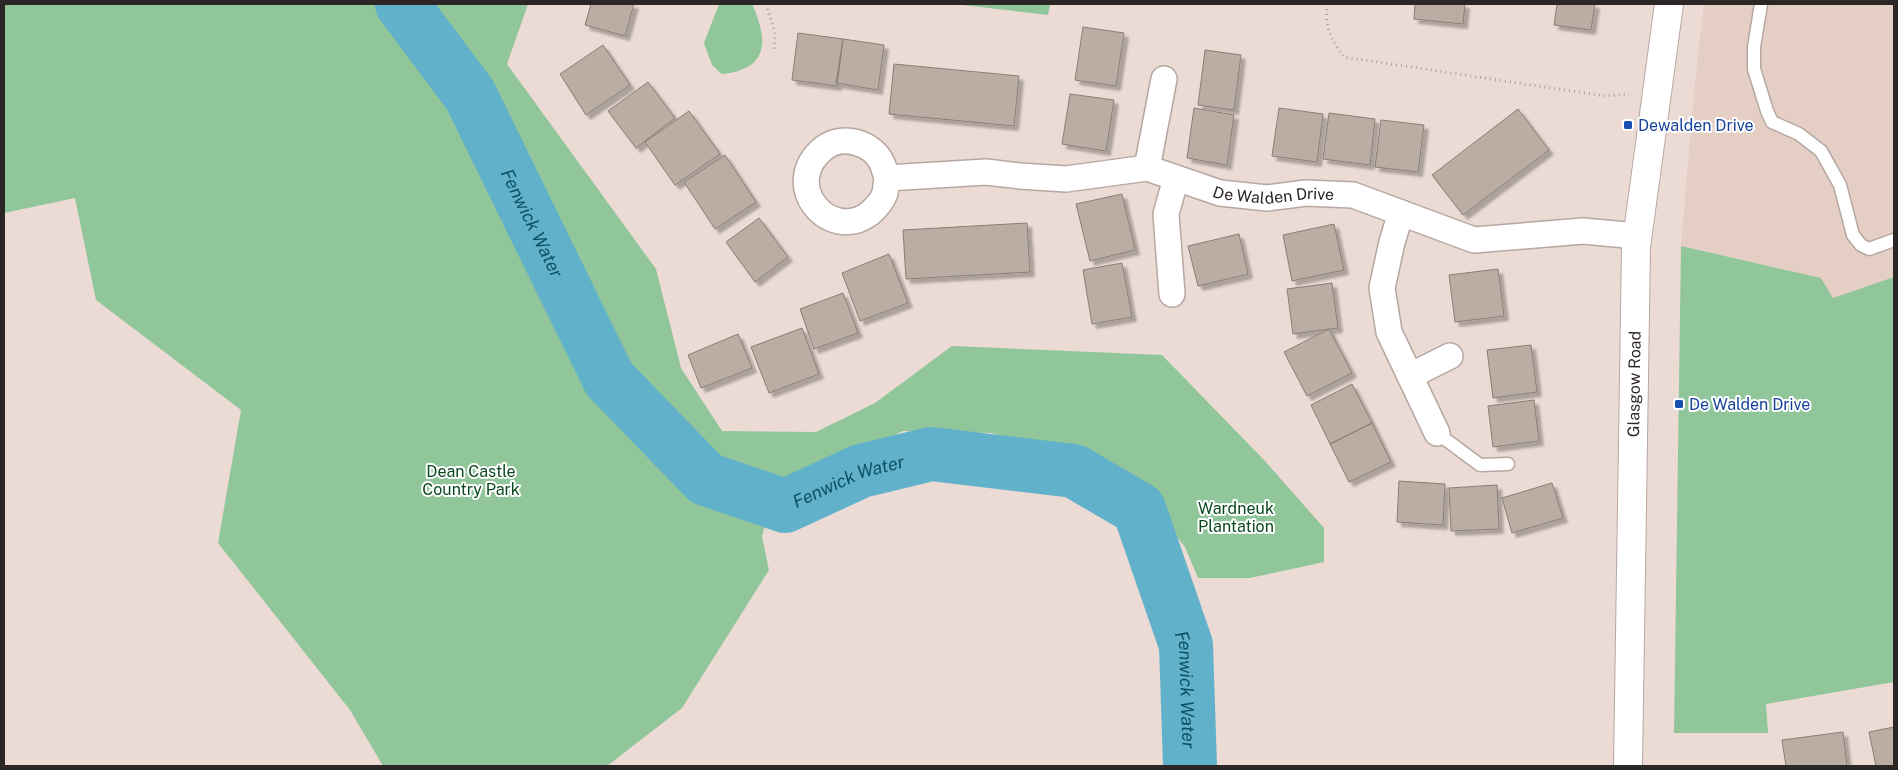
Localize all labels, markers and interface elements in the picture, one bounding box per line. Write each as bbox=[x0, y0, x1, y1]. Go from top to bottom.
place label: Dewalden Drive bbox=[1638, 116, 1754, 135]
marker: Dewalden Drive bbox=[1622, 119, 1634, 131]
water label: Fenwick Water bbox=[497, 165, 568, 281]
street label: De Walden Drive bbox=[1210, 182, 1335, 208]
street label: Glasgow Road bbox=[1624, 331, 1644, 437]
place label: De Walden Drive bbox=[1689, 395, 1810, 414]
marker: De Walden Drive bbox=[1673, 398, 1685, 410]
water label: Fenwick Water bbox=[789, 450, 906, 512]
park label: Dean Castle Country Park bbox=[422, 462, 520, 499]
park label: Wardneuk Plantation bbox=[1198, 499, 1274, 536]
water label: Fenwick Water bbox=[1171, 628, 1200, 749]

